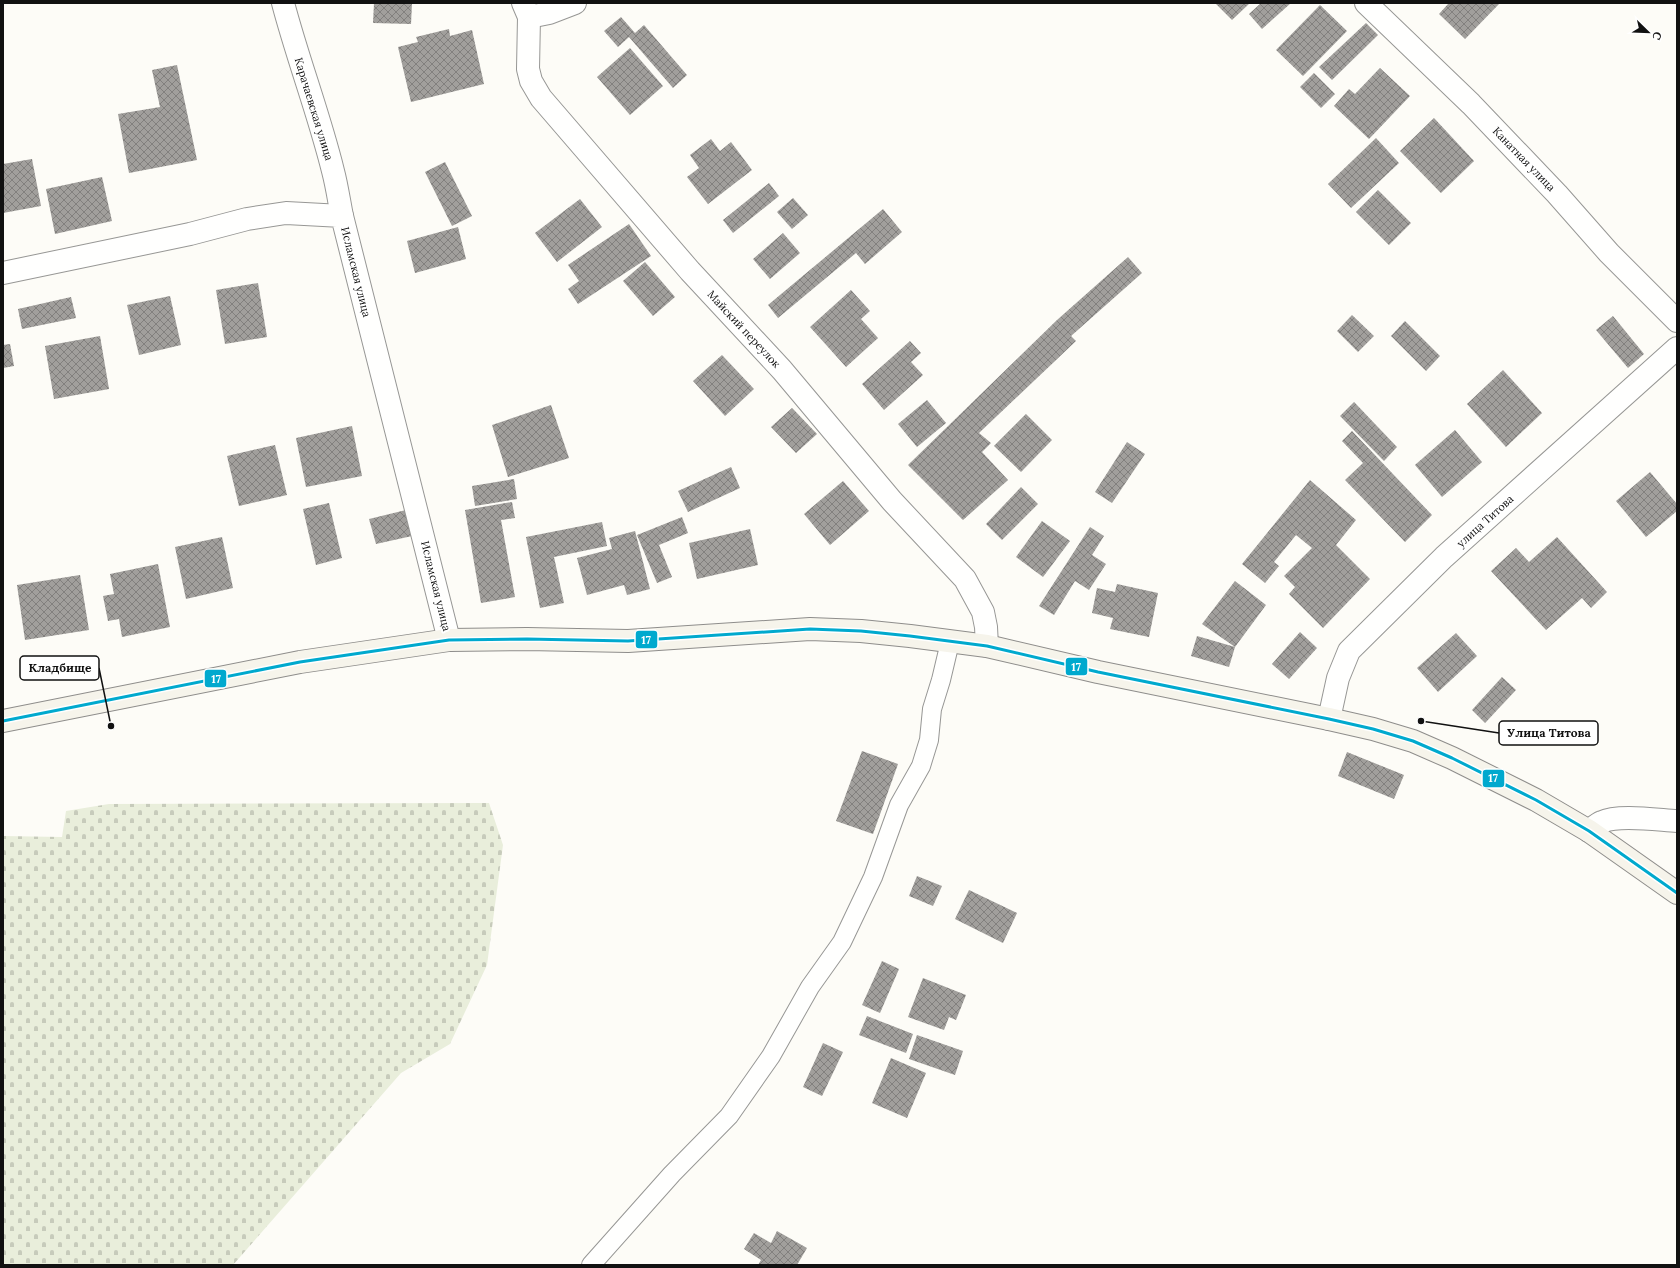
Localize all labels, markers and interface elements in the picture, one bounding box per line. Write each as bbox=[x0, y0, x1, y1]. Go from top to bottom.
north arrow bbox=[1628, 12, 1668, 52]
text: С bbox=[1649, 30, 1665, 43]
street label: Карачаевская улица bbox=[292, 56, 336, 162]
street label: Канатная улица bbox=[1490, 124, 1558, 194]
street label: Исламская улица bbox=[338, 225, 374, 319]
street label: Майский переулок bbox=[704, 287, 784, 371]
street label: улица Титова bbox=[1454, 492, 1517, 550]
street label: Исламская улица bbox=[418, 539, 454, 633]
line badge: 17 bbox=[635, 630, 658, 649]
text: 17 bbox=[641, 633, 651, 647]
callout: Кладбище bbox=[20, 656, 99, 680]
line badge: 17 bbox=[1065, 657, 1088, 676]
text: Кладбище bbox=[28, 660, 92, 675]
text: 17 bbox=[1071, 660, 1081, 674]
line badge: 17 bbox=[204, 669, 227, 688]
text: 17 bbox=[211, 672, 221, 686]
callout: Улица Титова bbox=[1499, 721, 1598, 745]
text: Улица Титова bbox=[1507, 725, 1591, 740]
line badge: 17 bbox=[1482, 769, 1505, 788]
text: 17 bbox=[1488, 771, 1498, 785]

